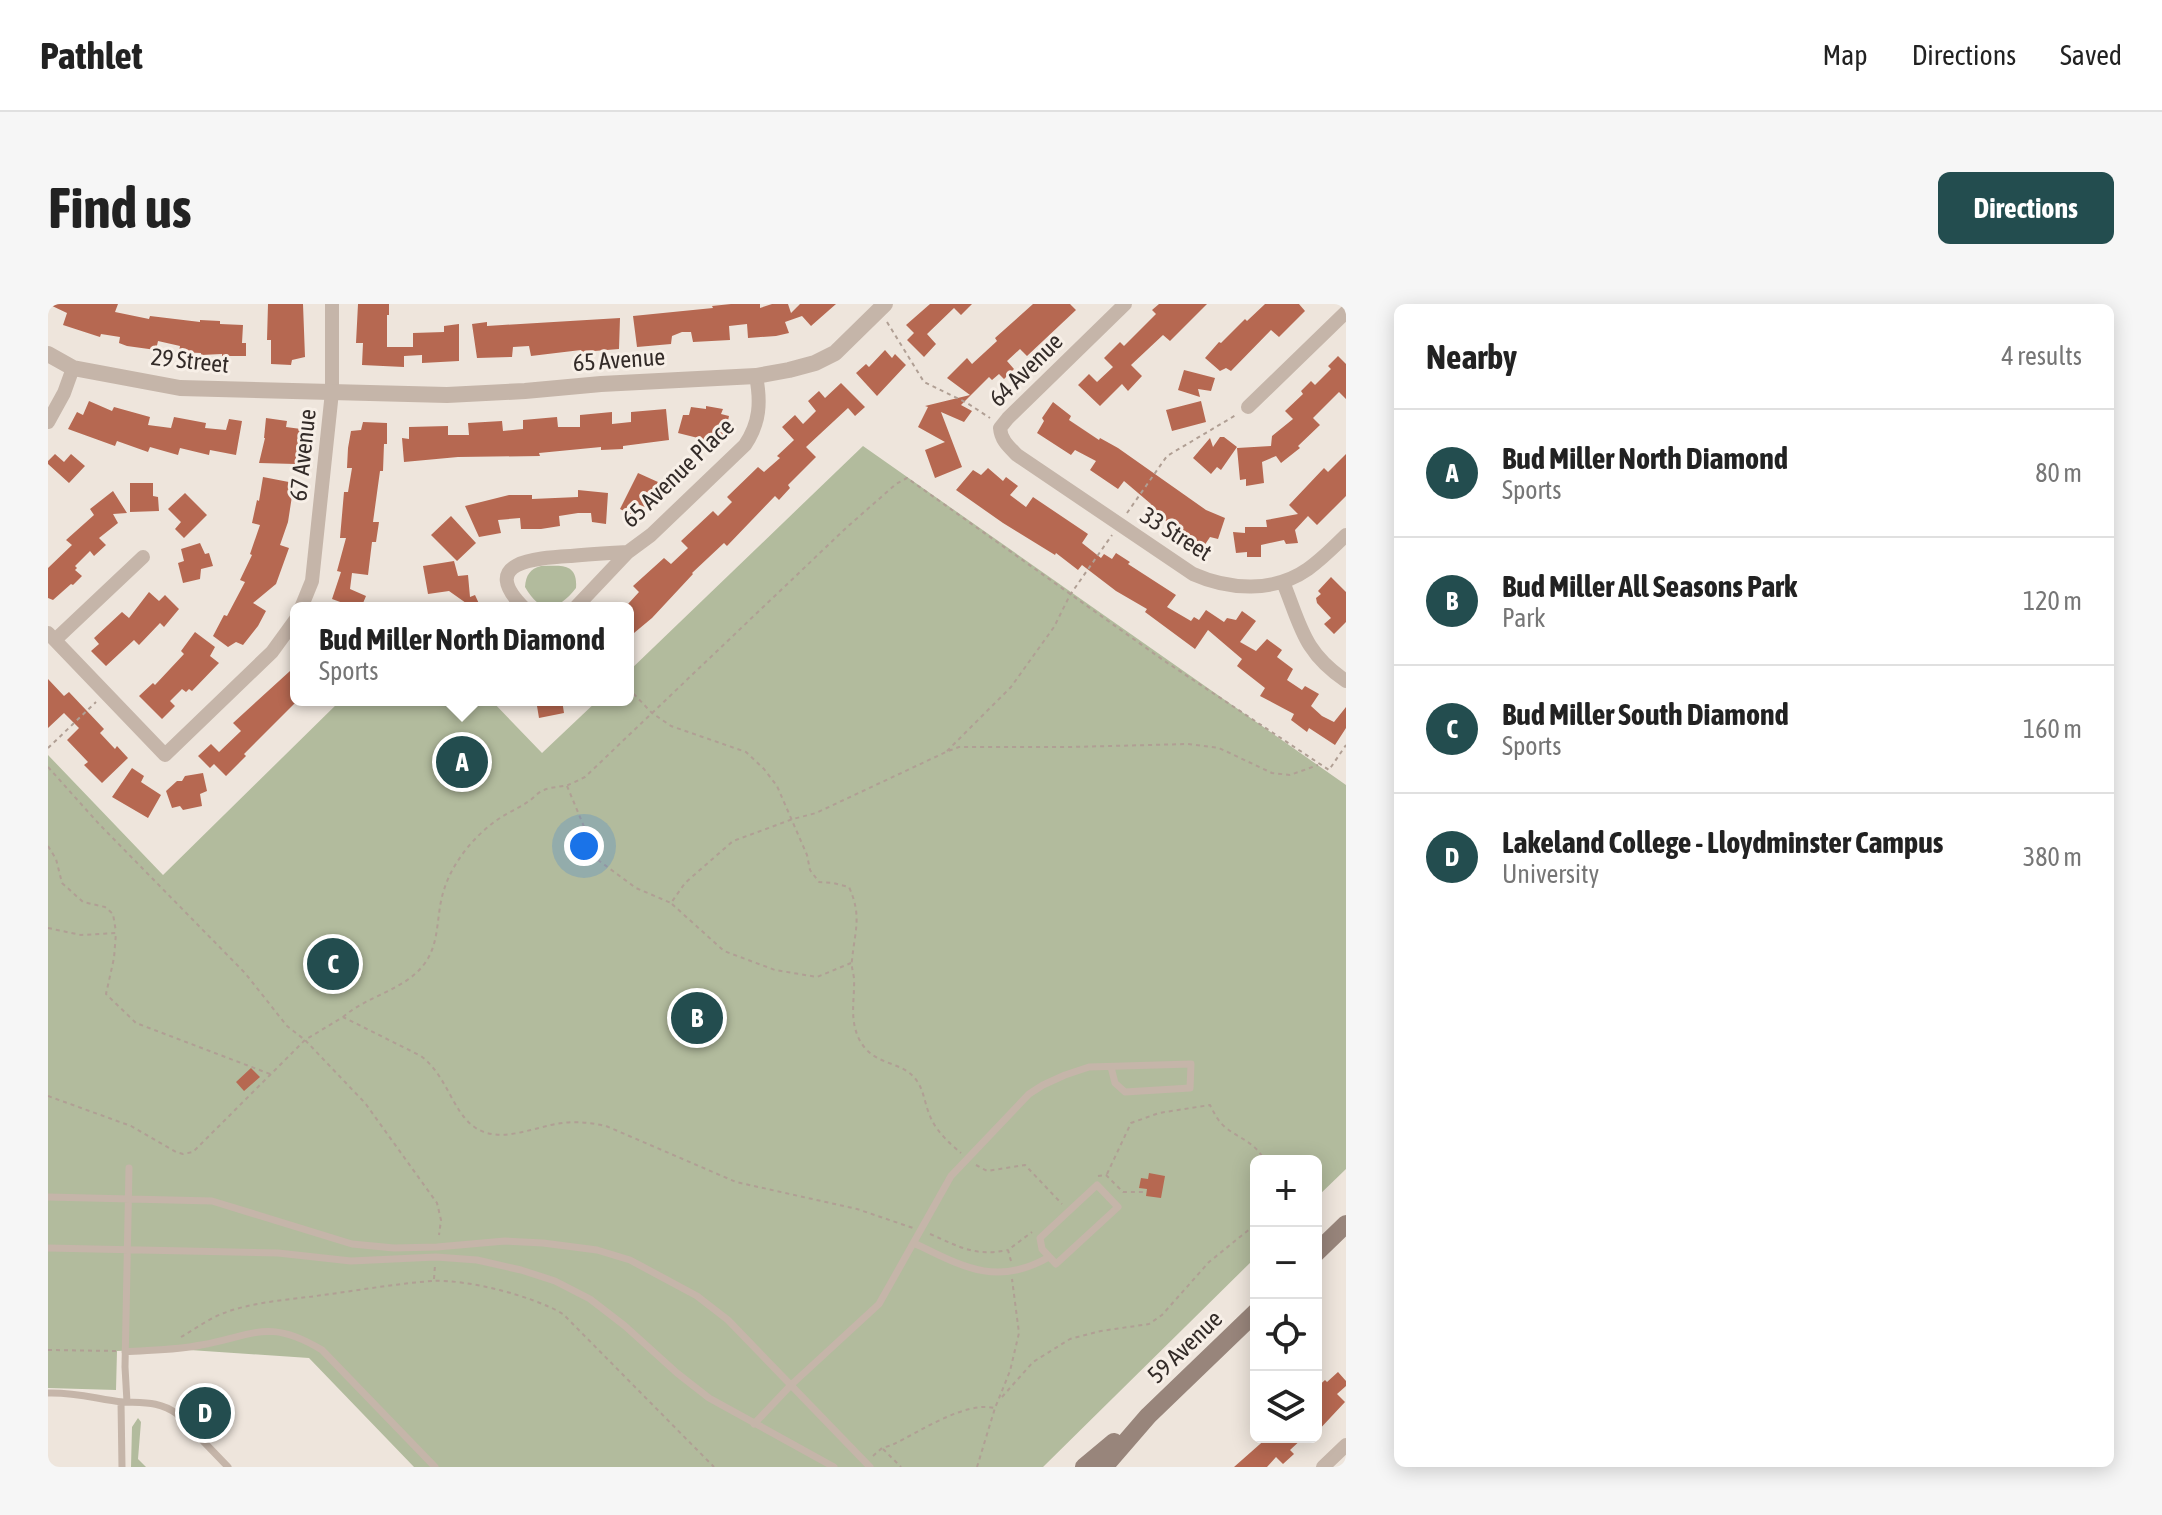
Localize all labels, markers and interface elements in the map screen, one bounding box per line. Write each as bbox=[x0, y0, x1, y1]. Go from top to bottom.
text: Pathlet bbox=[40, 34, 143, 77]
text: Map bbox=[1823, 39, 1868, 71]
text: Directions bbox=[1912, 39, 2016, 71]
text: Saved bbox=[2060, 39, 2122, 71]
button: Directions bbox=[1938, 172, 2114, 244]
text: Find us bbox=[48, 176, 192, 240]
street label: 64 Avenue bbox=[983, 327, 1068, 412]
text: Nearby bbox=[1426, 337, 1517, 376]
text: 4 results bbox=[2001, 341, 2082, 371]
street label: 29 Street bbox=[150, 343, 231, 378]
street label: 65 Avenue bbox=[572, 343, 666, 376]
street label: 67 Avenue bbox=[284, 408, 321, 502]
street label: 65 Avenue Place bbox=[616, 413, 739, 533]
text: Bud Miller North Diamond bbox=[1502, 441, 1788, 475]
text: A bbox=[1446, 458, 1458, 488]
text: 80 m bbox=[2035, 458, 2082, 488]
text: Sports bbox=[1502, 475, 1562, 505]
street label: 33 Street bbox=[1136, 501, 1217, 566]
text: Bud Miller All Seasons Park bbox=[1502, 569, 1797, 603]
text: B bbox=[1446, 586, 1458, 616]
text: 120 m bbox=[2023, 586, 2082, 616]
popup bbox=[290, 602, 634, 706]
text: Park bbox=[1502, 603, 1545, 633]
text: Bud Miller North Diamond bbox=[319, 622, 605, 656]
text: Sports bbox=[319, 656, 379, 686]
text: Bud Miller South Diamond bbox=[1502, 697, 1789, 731]
text: C bbox=[1446, 714, 1458, 744]
text: 160 m bbox=[2023, 714, 2082, 744]
text: Sports bbox=[1502, 731, 1562, 761]
pin: A bbox=[436, 732, 488, 792]
text: Lakeland College - Lloydminster Campus bbox=[1502, 825, 1943, 859]
your location bbox=[564, 826, 604, 866]
text: D bbox=[1445, 842, 1459, 872]
text: 380 m bbox=[2023, 842, 2082, 872]
text: University bbox=[1502, 859, 1599, 889]
pin: C bbox=[307, 934, 359, 994]
pin: B bbox=[671, 988, 723, 1048]
map controls bbox=[1250, 1155, 1322, 1443]
button: + bbox=[1250, 1155, 1322, 1227]
button: − bbox=[1250, 1227, 1322, 1299]
button: locate bbox=[1250, 1299, 1322, 1371]
street label: 59 Avenue bbox=[1142, 1305, 1227, 1388]
button: layers bbox=[1250, 1371, 1322, 1443]
pin: D bbox=[179, 1383, 231, 1443]

